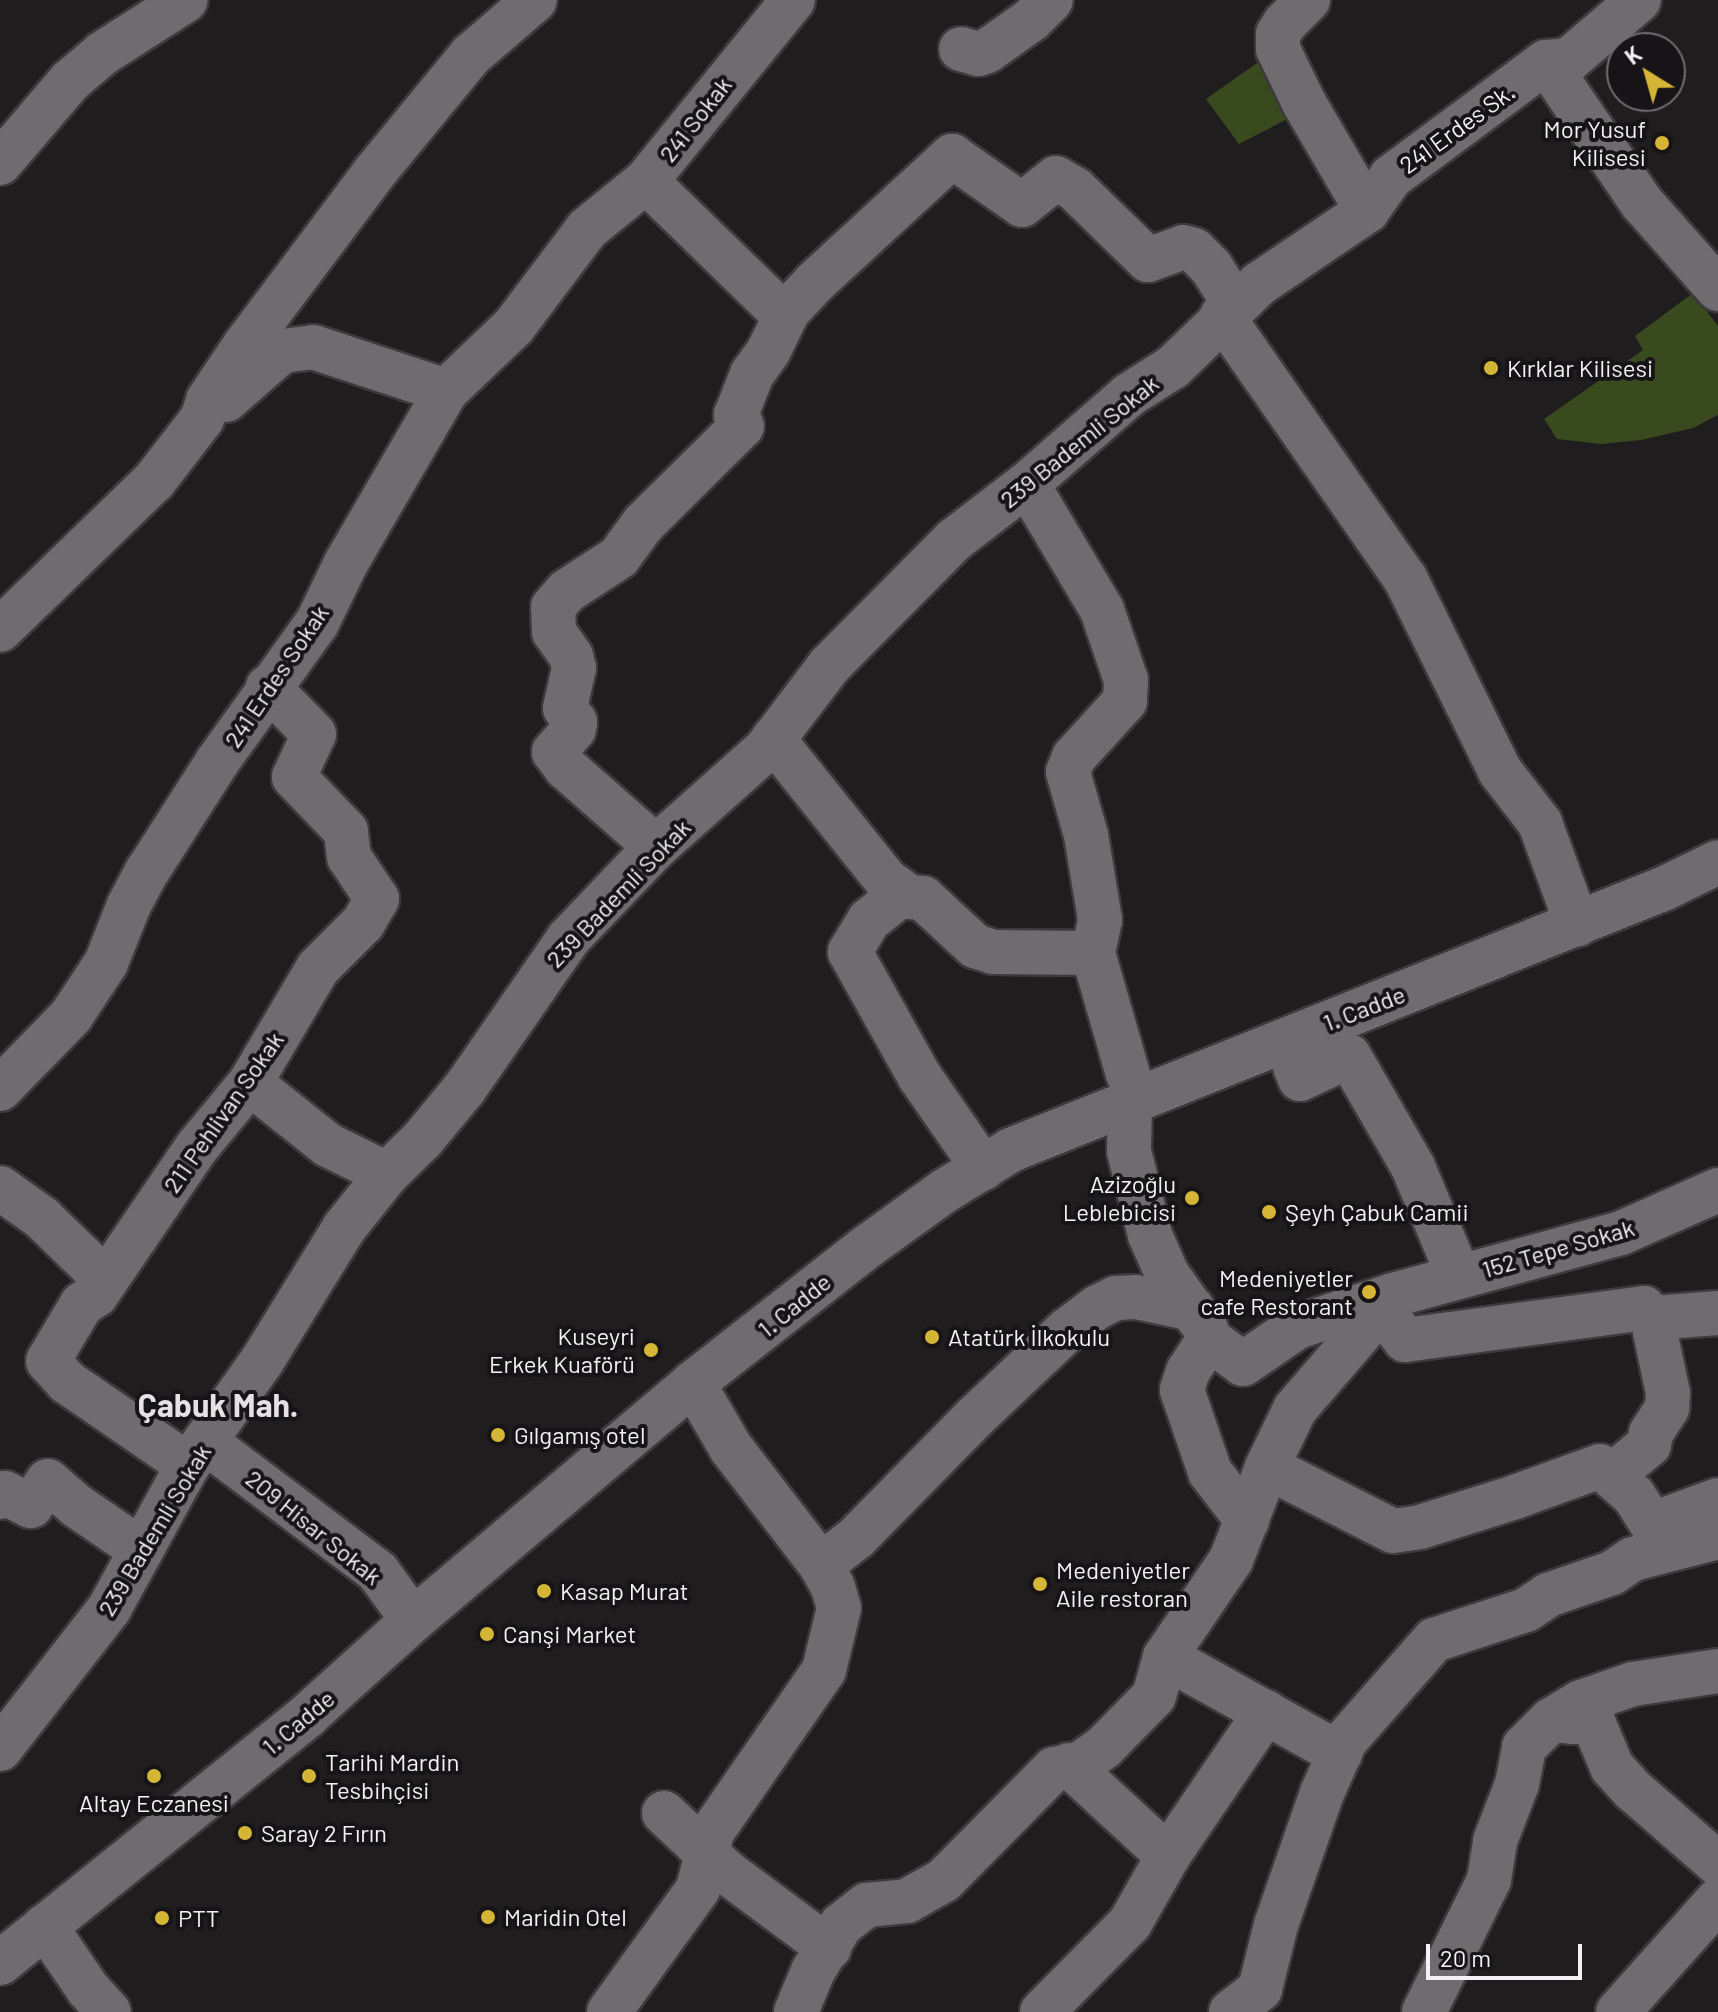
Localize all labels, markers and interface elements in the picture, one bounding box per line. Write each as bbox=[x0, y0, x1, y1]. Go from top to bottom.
north arrow bbox=[1606, 32, 1686, 112]
text: K bbox=[1619, 40, 1646, 69]
street label: 241 Sokak bbox=[653, 71, 737, 167]
street label: 241 Erdes Sk. bbox=[1394, 77, 1520, 179]
place label: Mor Yusuf Kilisesi bbox=[1543, 115, 1646, 171]
marker: Mor Yusuf Kilisesi bbox=[1653, 134, 1671, 152]
place label: Kırklar Kilisesi bbox=[1507, 354, 1653, 382]
marker: Kırklar Kilisesi bbox=[1482, 359, 1500, 377]
street label: 239 Bademli Sokak bbox=[994, 368, 1164, 514]
street label: 241 Erdes Sokak bbox=[218, 599, 334, 753]
street label: 239 Bademli Sokak bbox=[540, 813, 696, 973]
street label: 1. Cadde bbox=[1319, 979, 1409, 1037]
street label: 211 Pehlivan Sokak bbox=[157, 1026, 289, 1198]
place label: Azizoğlu Leblebicisi bbox=[1063, 1170, 1176, 1226]
marker: Azizoğlu Leblebicisi bbox=[1183, 1189, 1201, 1207]
place label: Şeyh Çabuk Camii bbox=[1285, 1198, 1469, 1226]
marker: Şeyh Çabuk Camii bbox=[1260, 1203, 1278, 1221]
street label: 152 Tepe Sokak bbox=[1479, 1213, 1637, 1283]
place label: Medeniyetler cafe Restorant bbox=[1201, 1264, 1353, 1320]
street label: 1. Cadde bbox=[752, 1267, 836, 1343]
marker: Medeniyetler cafe Restorant bbox=[1360, 1283, 1378, 1301]
place label: Kuseyri Erkek Kuaförü bbox=[489, 1322, 635, 1378]
place label: Atatürk İlkokulu bbox=[948, 1323, 1110, 1351]
marker: Atatürk İlkokulu bbox=[923, 1328, 941, 1346]
marker: Kuseyri Erkek Kuaförü bbox=[642, 1341, 660, 1359]
district label: Çabuk Mah. bbox=[138, 1385, 298, 1423]
place label: Gılgamış otel bbox=[514, 1421, 645, 1449]
marker: Gılgamış otel bbox=[489, 1426, 507, 1444]
street label: 239 Bademli Sokak bbox=[91, 1439, 217, 1621]
street label: 209 Hisar Sokak bbox=[240, 1464, 388, 1590]
place label: Medeniyetler Aile restoran bbox=[1056, 1556, 1190, 1612]
marker: Medeniyetler Aile restoran bbox=[1031, 1575, 1049, 1593]
place label: Kasap Murat bbox=[560, 1577, 688, 1605]
marker: Kasap Murat bbox=[535, 1582, 553, 1600]
place label: Canşi Market bbox=[503, 1620, 636, 1648]
marker: Canşi Market bbox=[478, 1625, 496, 1643]
street label: 1. Cadde bbox=[256, 1683, 340, 1761]
place label: Tarihi Mardin Tesbihçisi bbox=[325, 1748, 459, 1804]
marker: Altay Eczanesi bbox=[145, 1767, 163, 1785]
marker: Tarihi Mardin Tesbihçisi bbox=[300, 1767, 318, 1785]
place label: Altay Eczanesi bbox=[79, 1789, 229, 1817]
place label: Saray 2 Fırın bbox=[261, 1819, 387, 1847]
marker: Saray 2 Fırın bbox=[236, 1824, 254, 1842]
place label: Maridin Otel bbox=[504, 1903, 627, 1931]
place label: PTT bbox=[178, 1904, 220, 1932]
marker: Maridin Otel bbox=[479, 1908, 497, 1926]
marker: PTT bbox=[153, 1909, 171, 1927]
scale bar bbox=[1430, 1928, 1586, 1978]
text: 20 m bbox=[1440, 1943, 1491, 1972]

